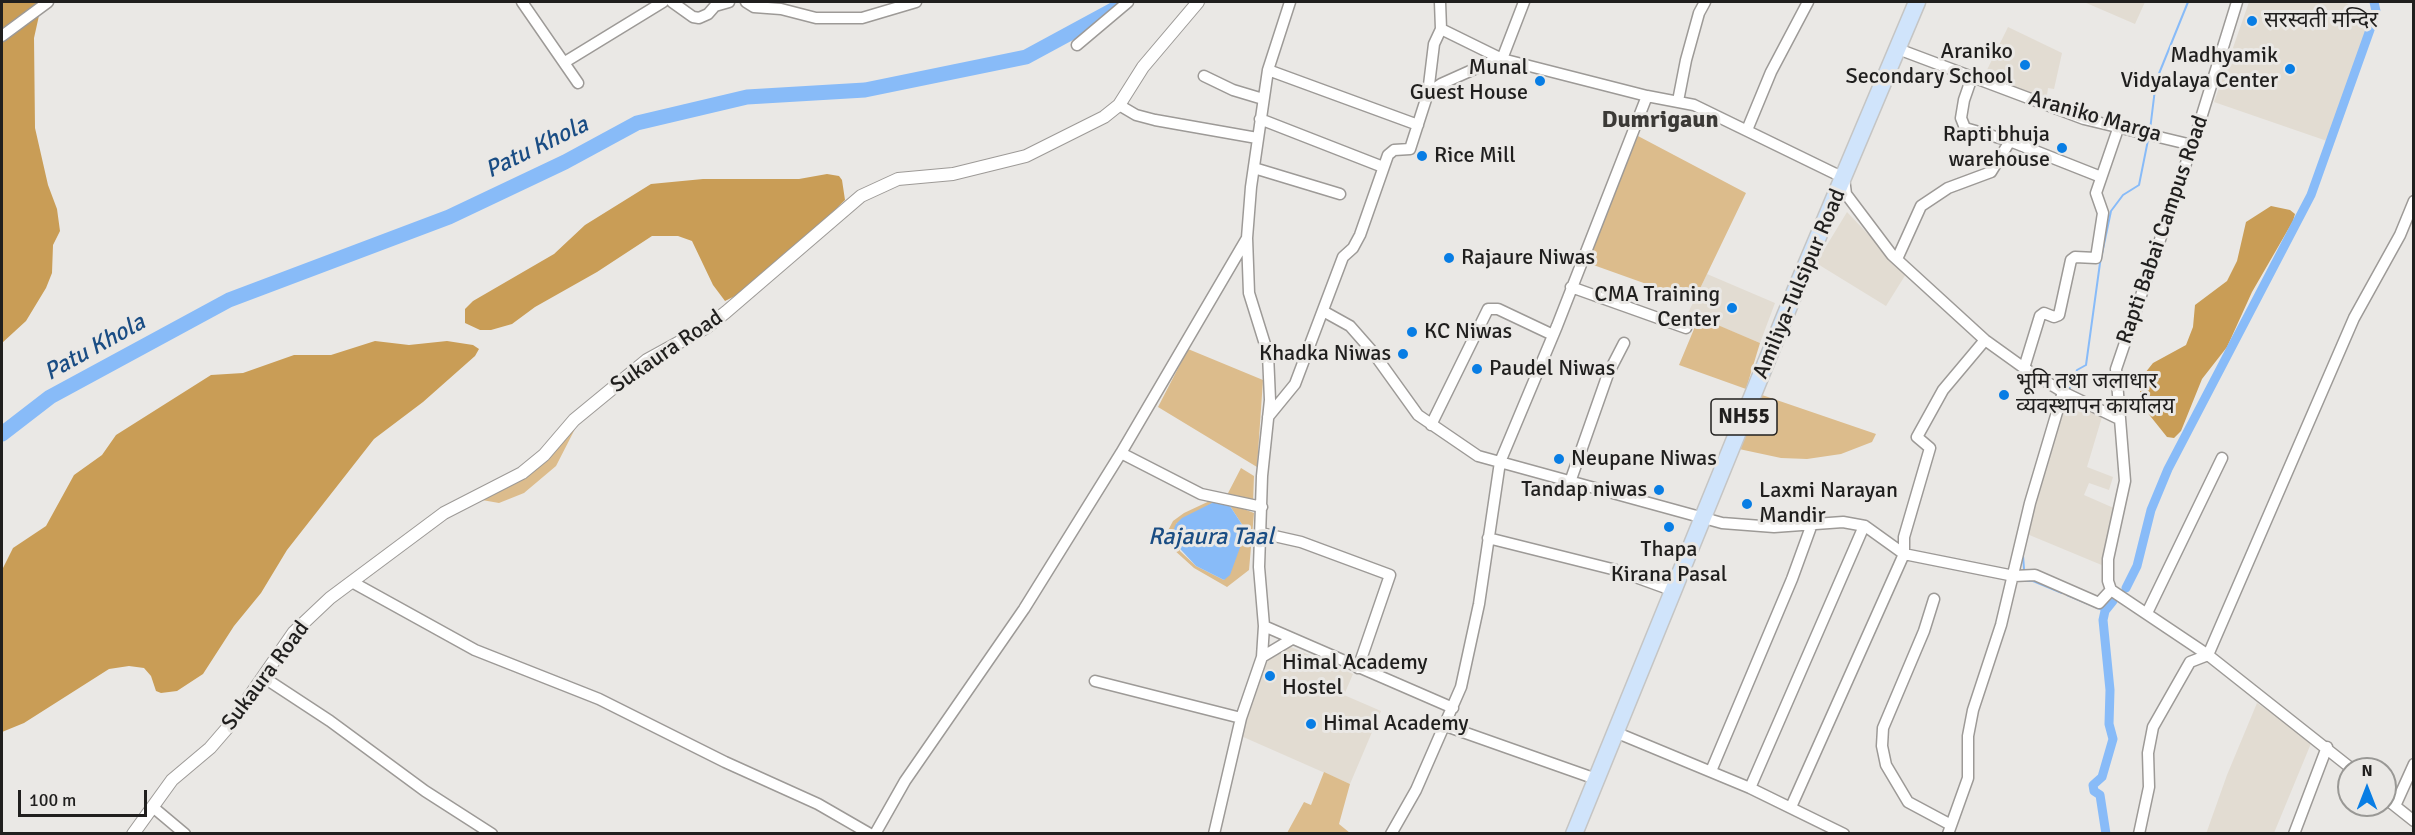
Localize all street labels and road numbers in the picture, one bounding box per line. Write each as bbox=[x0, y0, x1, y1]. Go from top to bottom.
street label: Araniko Marga bbox=[2026, 85, 2164, 149]
street label: Rapti Babai Campus Road bbox=[2112, 112, 2214, 348]
street label: Amiliya-Tulsipur Road bbox=[1748, 185, 1852, 383]
street label: Sukaura Road bbox=[606, 305, 728, 399]
road number: NH55 bbox=[1711, 399, 1777, 435]
street label: Sukaura Road bbox=[216, 616, 316, 736]

